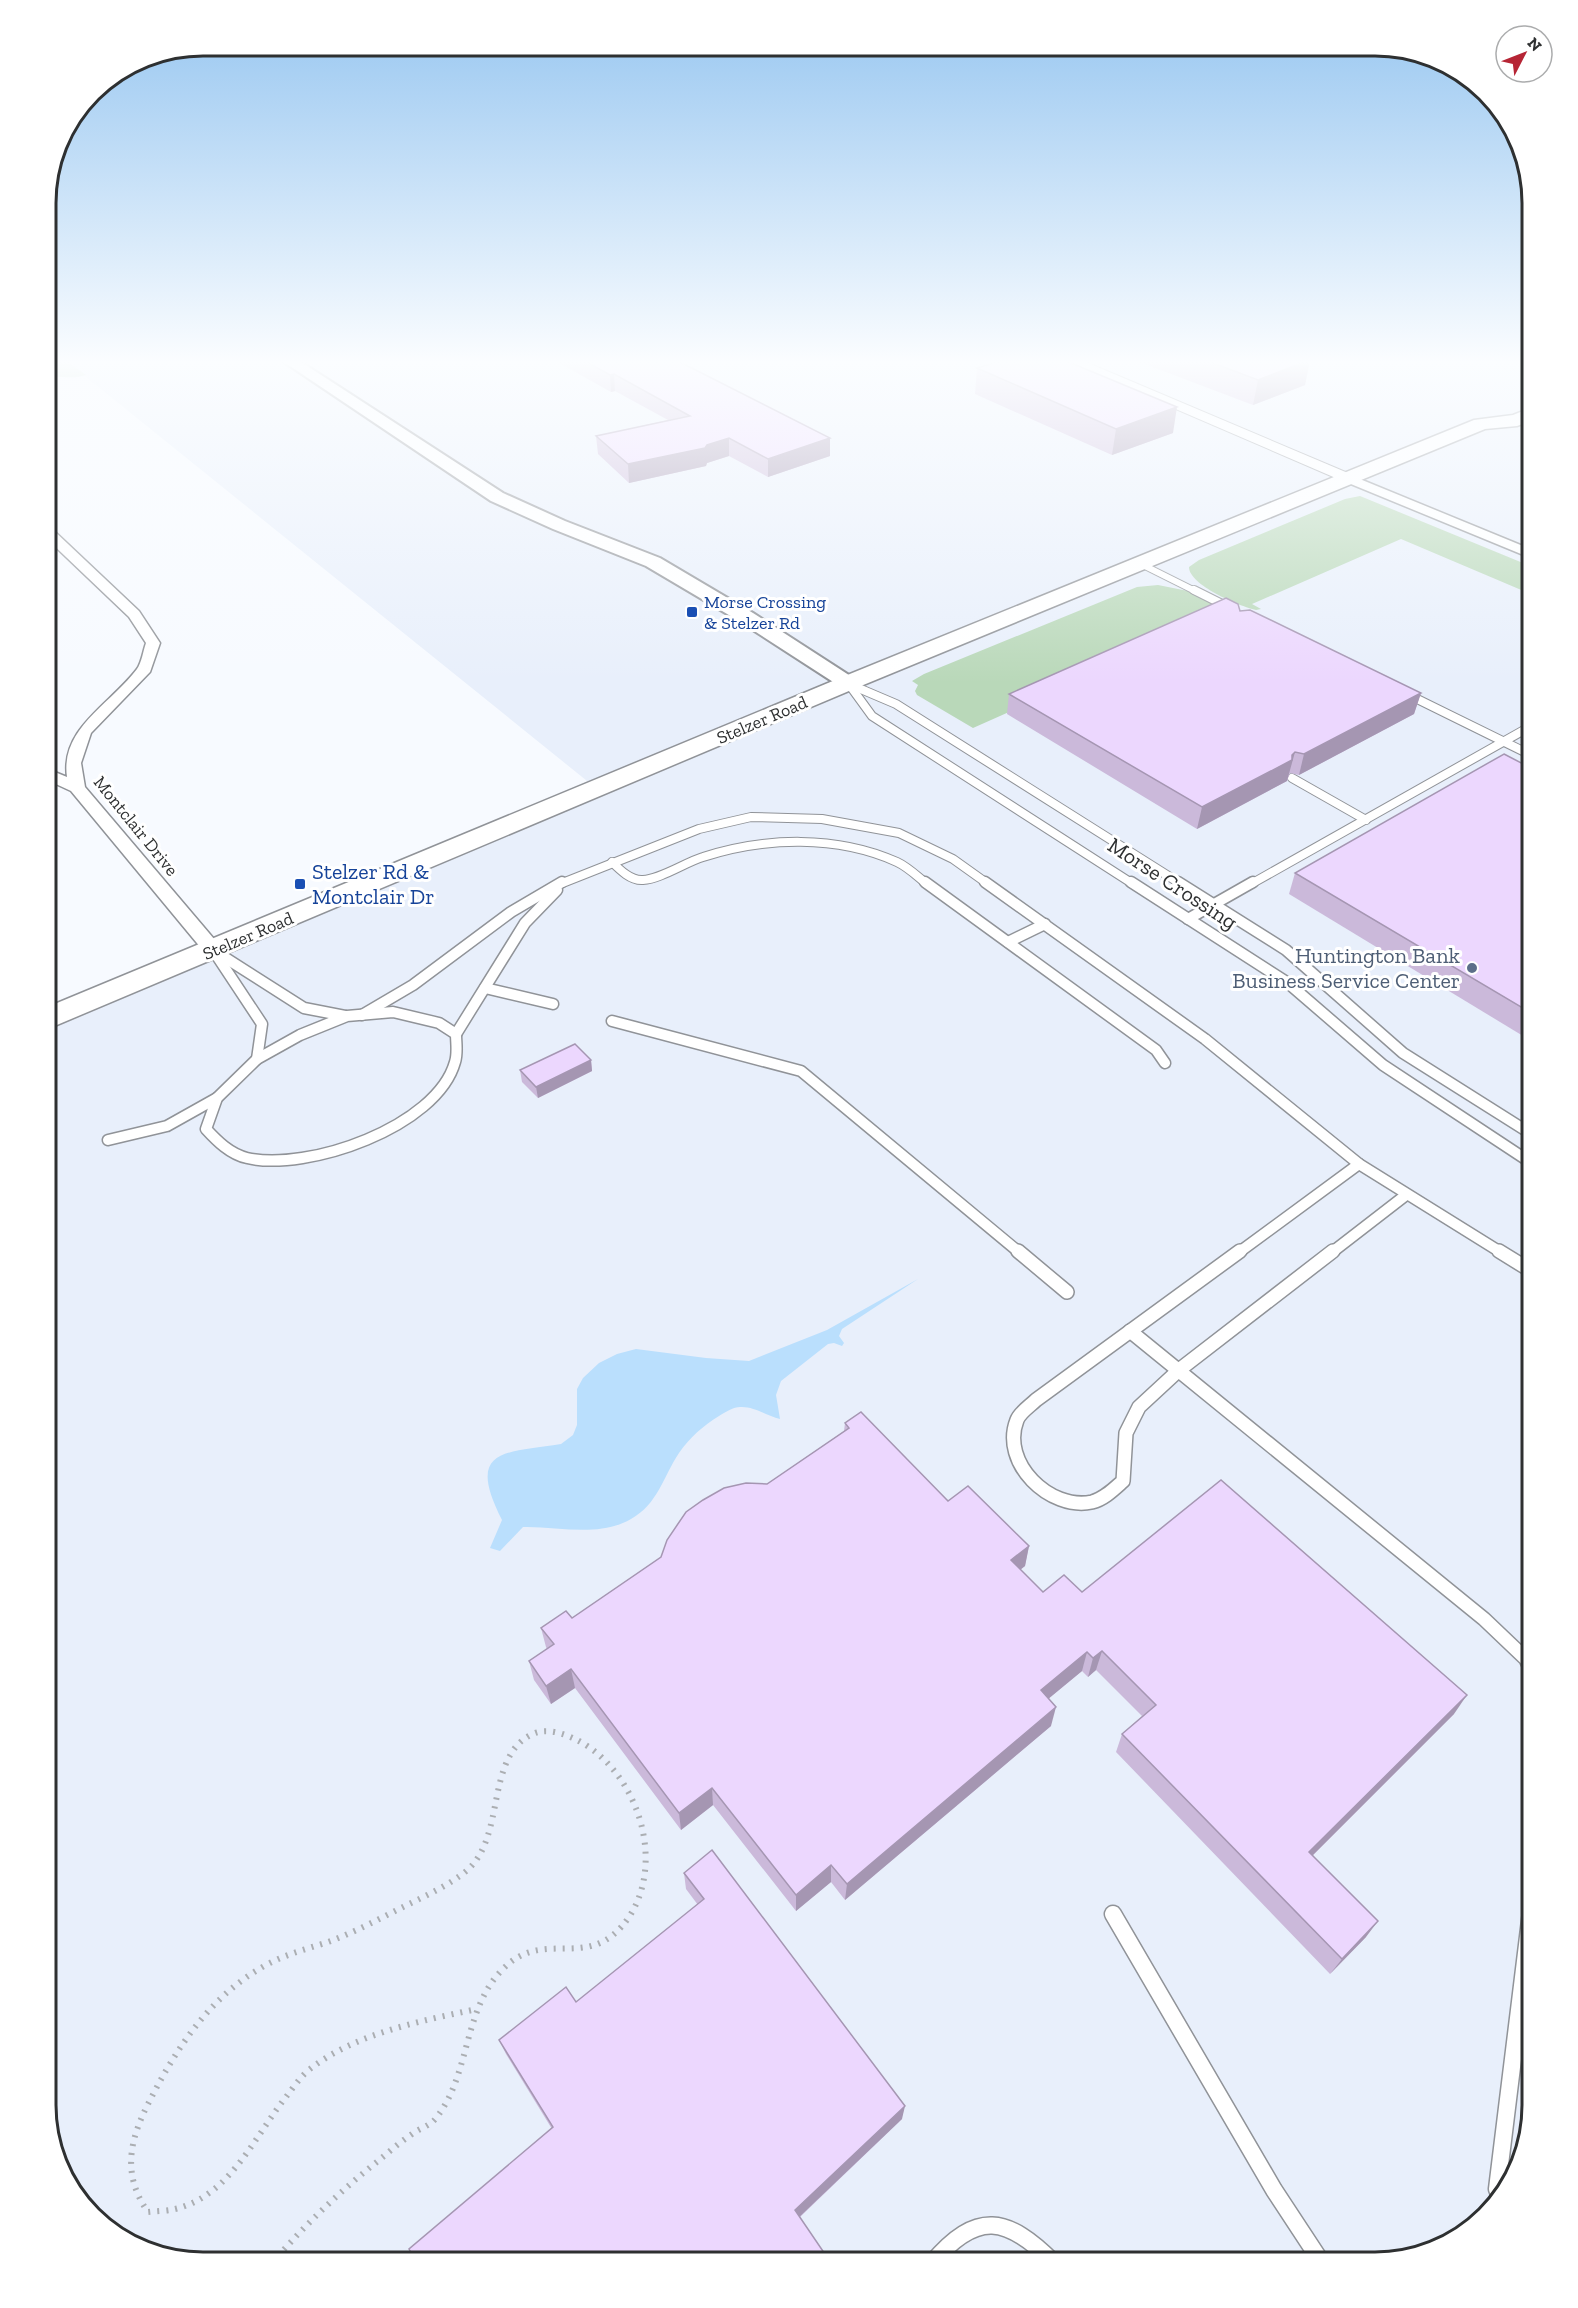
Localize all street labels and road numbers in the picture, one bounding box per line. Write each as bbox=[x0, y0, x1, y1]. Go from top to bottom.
street label: Stelzer Road bbox=[713, 691, 811, 749]
street label: Montclair Drive bbox=[89, 772, 183, 880]
street label: Morse Crossing bbox=[1103, 831, 1243, 935]
street label: Stelzer Road bbox=[199, 907, 297, 965]

